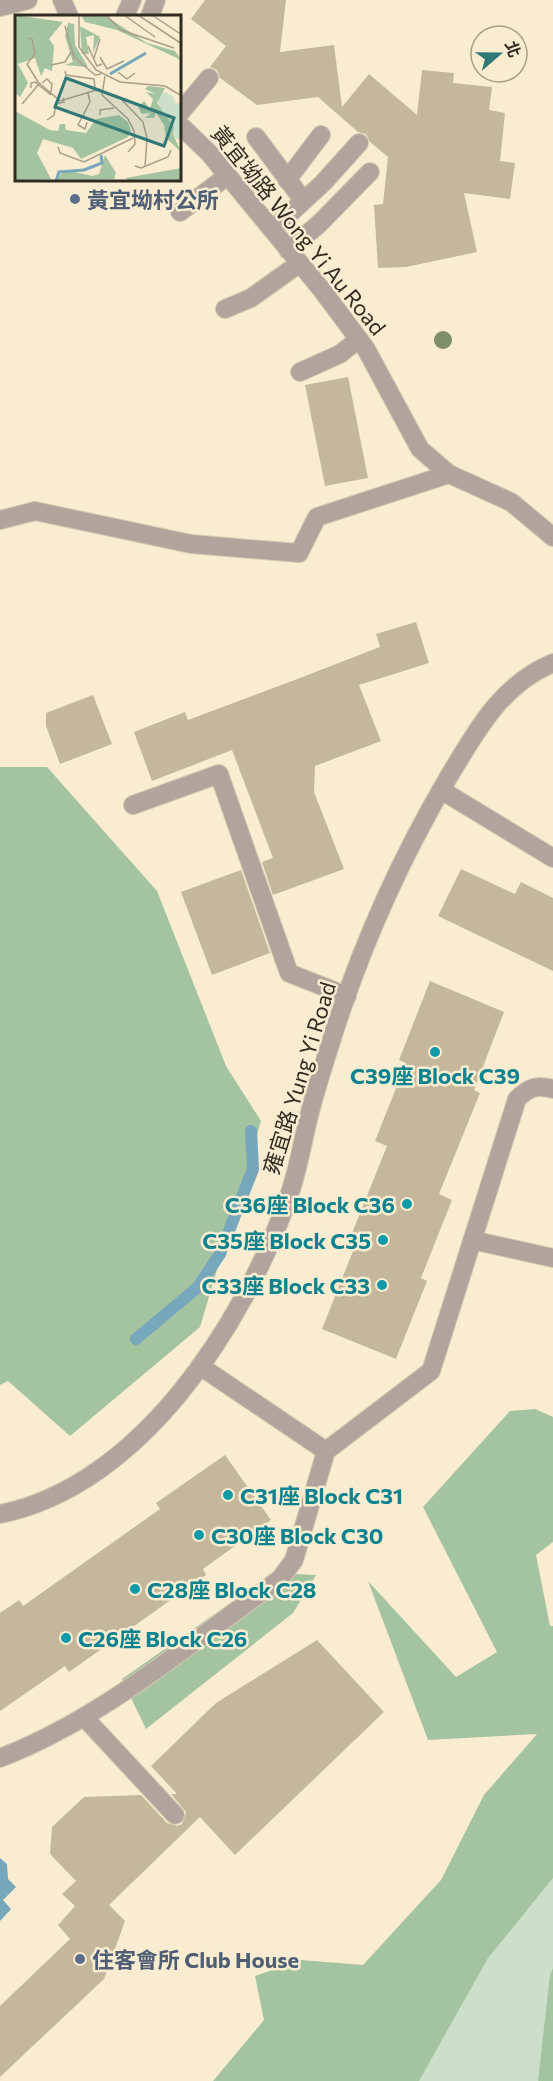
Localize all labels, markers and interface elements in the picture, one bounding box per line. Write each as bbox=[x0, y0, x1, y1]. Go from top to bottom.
inset map bbox=[15, 15, 182, 182]
north arrow bbox=[469, 24, 529, 84]
text: 北 bbox=[502, 38, 525, 59]
street label: 黃宜坳路 Wong Yi Au Road bbox=[206, 120, 392, 340]
place label: 黃宜坳村公所 bbox=[87, 186, 219, 213]
marker: 黃宜坳村公所 bbox=[68, 192, 82, 206]
street label: 雍宜路 Yung Yi Road bbox=[257, 979, 341, 1177]
marker: C39座 Block C39 bbox=[428, 1045, 442, 1059]
place label: C39座 Block C39 bbox=[350, 1062, 520, 1089]
place label: C36座 Block C36 bbox=[225, 1191, 395, 1218]
marker: C36座 Block C36 bbox=[400, 1197, 414, 1211]
place label: C35座 Block C35 bbox=[202, 1227, 371, 1254]
marker: C35座 Block C35 bbox=[376, 1233, 390, 1247]
place label: C33座 Block C33 bbox=[202, 1272, 370, 1299]
marker: C33座 Block C33 bbox=[375, 1278, 389, 1292]
place label: C31座 Block C31 bbox=[240, 1482, 403, 1509]
marker: C31座 Block C31 bbox=[221, 1488, 235, 1502]
place label: C30座 Block C30 bbox=[211, 1522, 383, 1549]
marker: C30座 Block C30 bbox=[192, 1528, 206, 1542]
place label: C28座 Block C28 bbox=[147, 1576, 316, 1603]
marker: C28座 Block C28 bbox=[128, 1582, 142, 1596]
place label: C26座 Block C26 bbox=[78, 1625, 247, 1652]
marker: C26座 Block C26 bbox=[59, 1631, 73, 1645]
place label: 住客會所 Club House bbox=[92, 1946, 299, 1973]
marker: 住客會所 Club House bbox=[73, 1952, 87, 1966]

